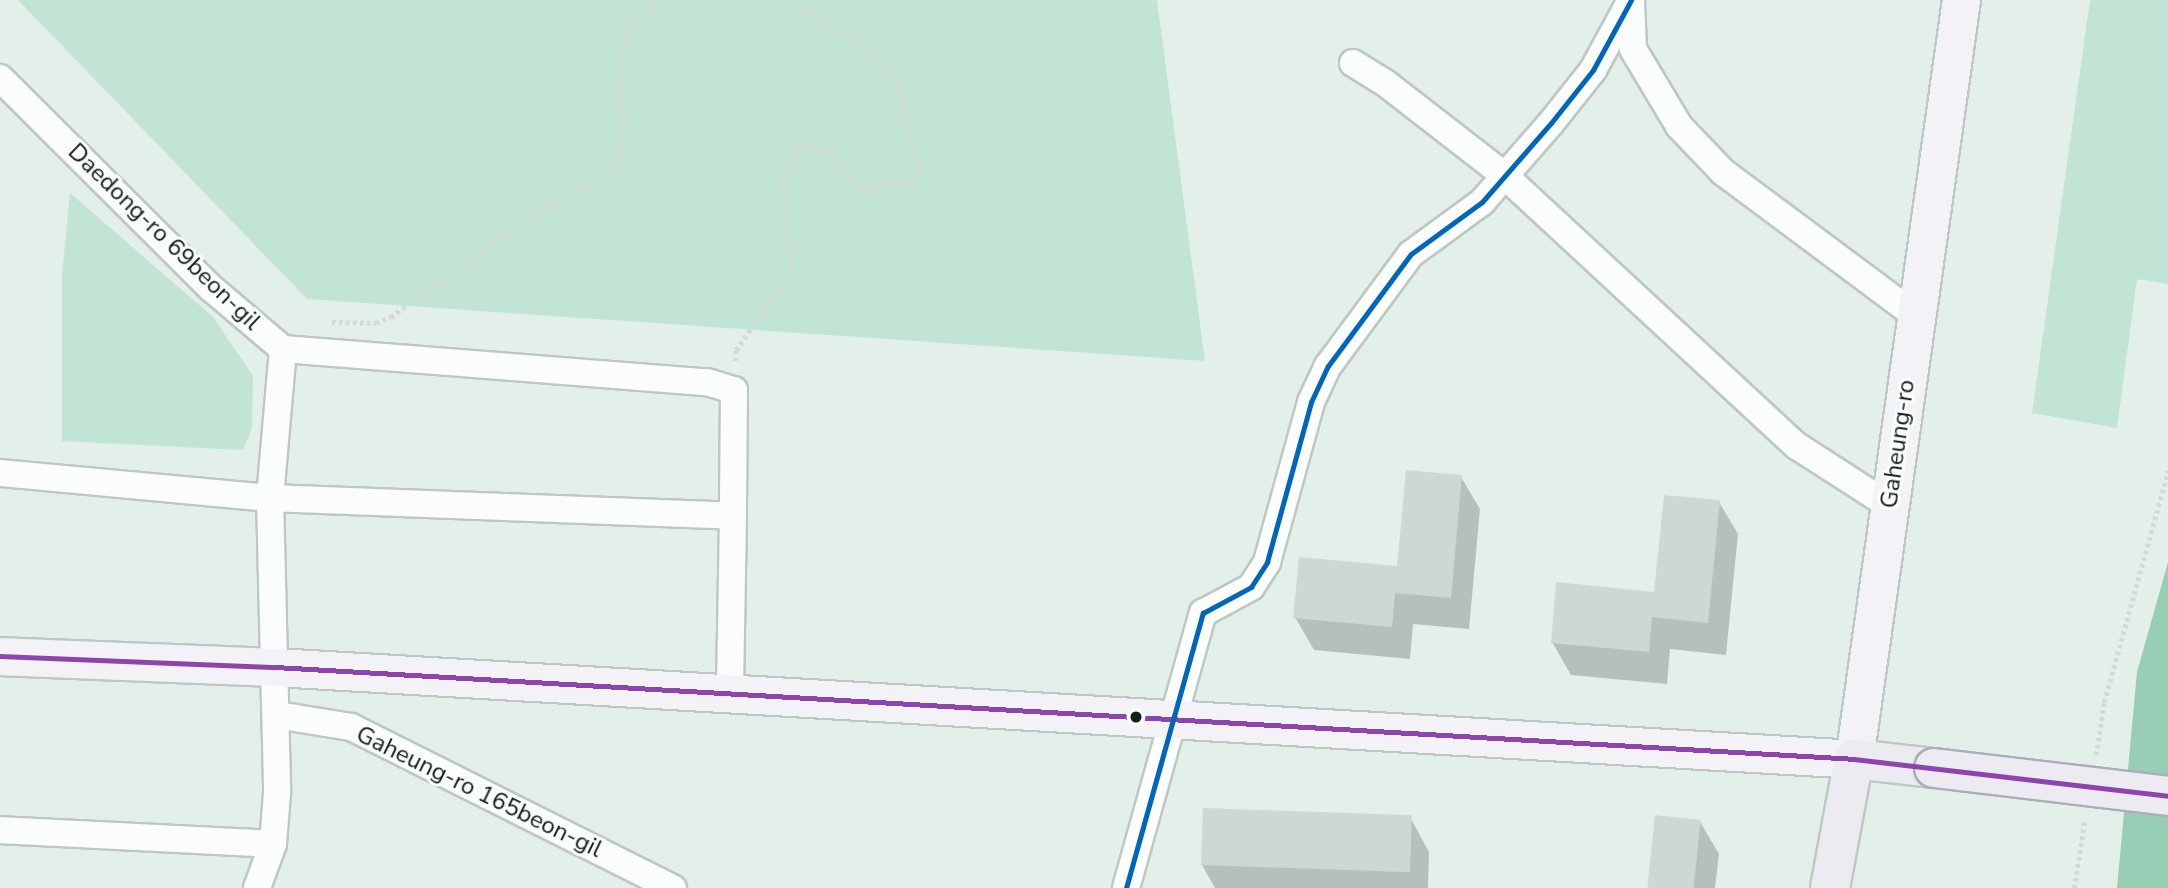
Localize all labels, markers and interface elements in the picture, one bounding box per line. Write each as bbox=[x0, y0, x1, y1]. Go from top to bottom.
street label: Daedong-ro 69beon-gil bbox=[62, 138, 266, 336]
street label: Gaheung-ro bbox=[1875, 378, 1921, 510]
unlabelled marker bbox=[1129, 710, 1143, 724]
street label: Gaheung-ro 165beon-gil bbox=[351, 720, 607, 864]

